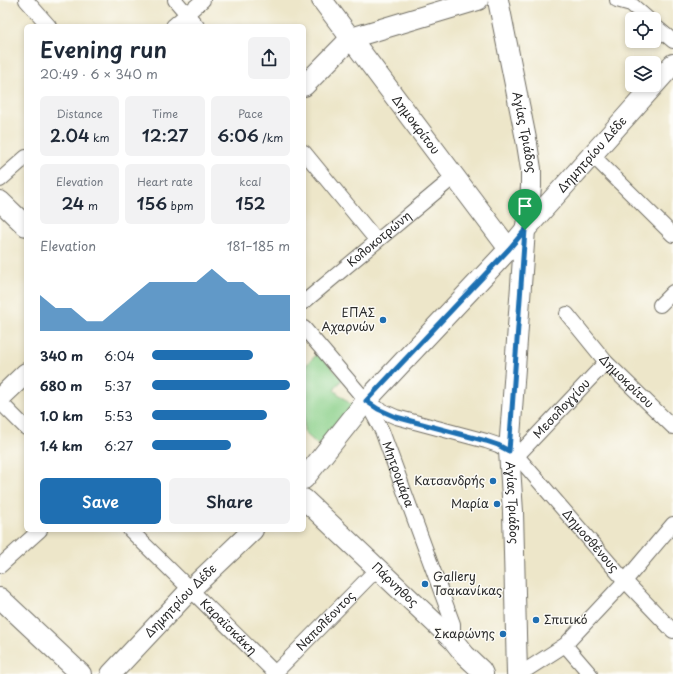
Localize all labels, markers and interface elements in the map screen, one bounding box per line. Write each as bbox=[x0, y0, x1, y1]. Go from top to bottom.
map controls bbox=[625, 12, 661, 92]
button: locate bbox=[625, 12, 661, 48]
text: Evening run bbox=[40, 32, 167, 65]
button: share bbox=[248, 37, 290, 79]
button: layers bbox=[625, 56, 661, 92]
text: 20:49 · 6 × 340 m bbox=[40, 64, 158, 83]
street label: Αγίας Τριάδος bbox=[509, 90, 541, 173]
street label: Δημοκρίτου bbox=[388, 91, 445, 158]
text: Distance bbox=[57, 105, 103, 122]
text: Time bbox=[152, 105, 178, 122]
text: Pace bbox=[238, 105, 263, 122]
street label: Δημητρίου Δέδε bbox=[553, 112, 630, 196]
text: 2.04 bbox=[50, 122, 89, 148]
text: 12:27 bbox=[142, 122, 188, 148]
text: 6:06 bbox=[217, 122, 259, 148]
text: km bbox=[89, 129, 110, 146]
text: /km bbox=[259, 129, 283, 146]
text: Elevation bbox=[56, 173, 103, 190]
text: Heart rate bbox=[137, 173, 193, 190]
text: kcal bbox=[239, 173, 261, 190]
pin bbox=[508, 189, 542, 230]
text: 24 bbox=[61, 190, 84, 216]
text: 156 bbox=[136, 190, 167, 216]
text: 152 bbox=[235, 190, 265, 216]
icon: arrive bbox=[514, 195, 536, 217]
text: m bbox=[84, 197, 98, 214]
text: bpm bbox=[167, 197, 194, 214]
street label: Κολοκοτρώνη bbox=[343, 206, 415, 271]
text: Elevation bbox=[40, 236, 96, 255]
text: 181–185 m bbox=[227, 236, 290, 255]
place label: ΕΠΑΣ Αχαρνών bbox=[321, 303, 375, 335]
marker: ΕΠΑΣ Αχαρνών bbox=[378, 315, 388, 325]
text: 340 m bbox=[40, 346, 83, 365]
text: 6:04 bbox=[104, 346, 135, 365]
street label: Δημοκρίτου bbox=[595, 350, 658, 412]
street label: Μεσολογγίου bbox=[528, 374, 594, 442]
text: 680 m bbox=[40, 376, 82, 395]
text: 5:37 bbox=[104, 376, 131, 395]
text: 1.0 km bbox=[40, 406, 83, 425]
text: 5:53 bbox=[104, 406, 133, 425]
text: 1.4 km bbox=[40, 436, 83, 455]
text: 6:27 bbox=[104, 436, 133, 455]
street label: Μητρομάρα bbox=[378, 438, 419, 510]
street label: Αγίας Τριάδος bbox=[502, 461, 524, 544]
place label: Κατσανδρής bbox=[414, 471, 485, 489]
marker: Κατσανδρής bbox=[488, 476, 498, 486]
button: Save bbox=[40, 478, 161, 524]
button: Share bbox=[169, 478, 290, 524]
place label: Μαρία bbox=[451, 494, 489, 512]
marker: Μαρία bbox=[492, 499, 502, 509]
street label: Δημοσθένους bbox=[559, 505, 624, 576]
street label: Πάρνηθος bbox=[368, 558, 423, 611]
street label: Δημητρίου Δέδε bbox=[140, 559, 220, 641]
place label: Gallery Τσακανίκας bbox=[433, 567, 502, 599]
marker: Gallery Τσακανίκας bbox=[420, 579, 430, 589]
street label: Ναπολέοντος bbox=[292, 587, 359, 654]
street label: Καραϊσκάκη bbox=[196, 594, 261, 658]
place label: Σπιτικό bbox=[544, 610, 588, 628]
marker: Σπιτικό bbox=[531, 615, 541, 625]
place label: Σκαρώνης bbox=[434, 624, 495, 642]
marker: Σκαρώνης bbox=[498, 629, 508, 639]

